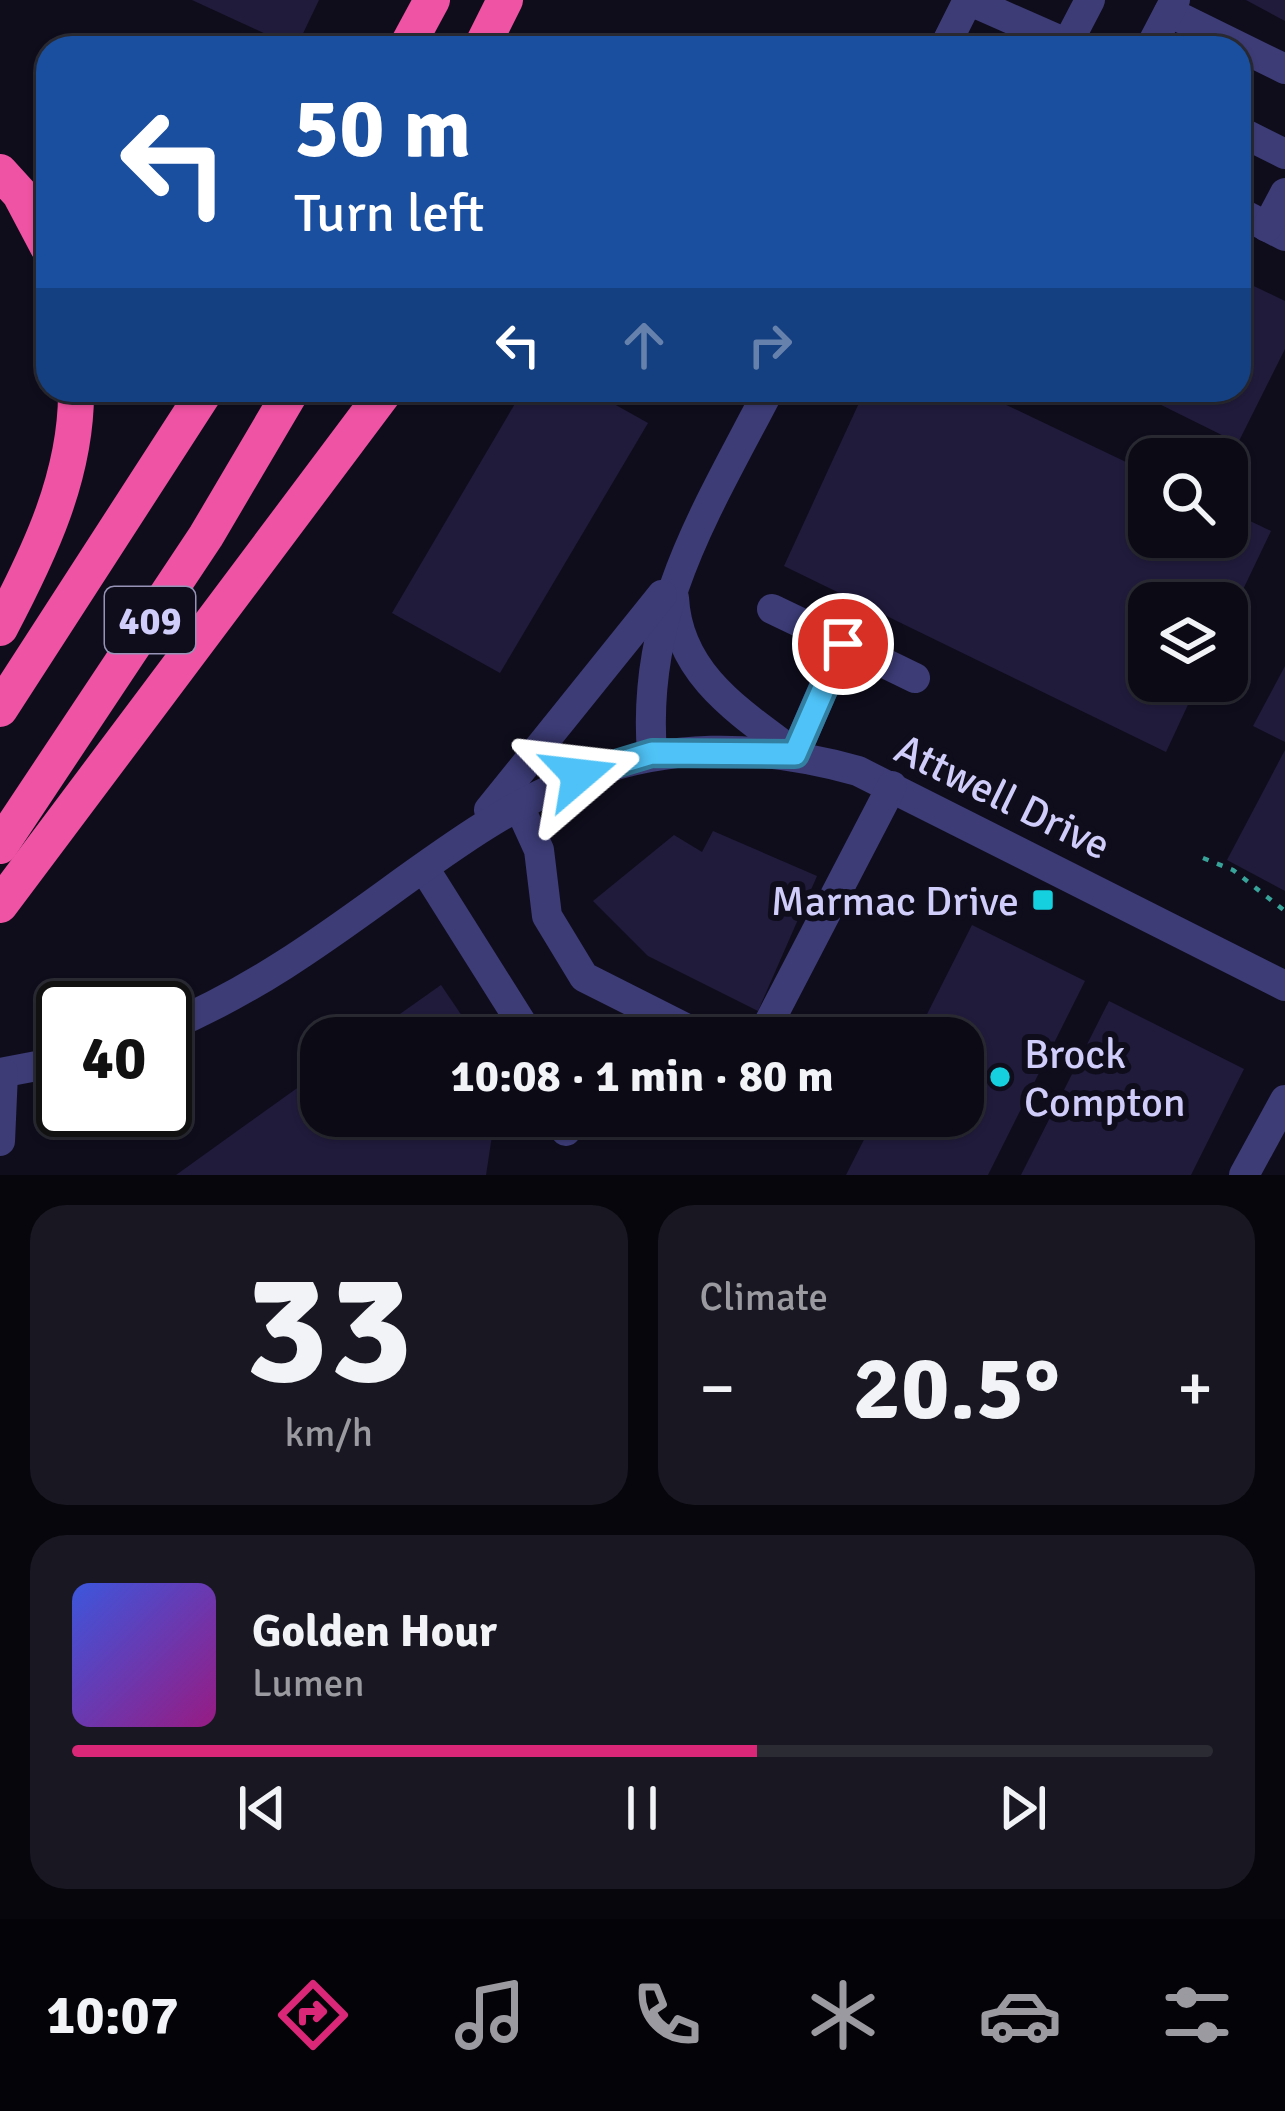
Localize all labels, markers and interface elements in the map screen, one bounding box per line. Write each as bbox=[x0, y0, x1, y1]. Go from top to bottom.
text: 50 m bbox=[294, 77, 471, 181]
icon: left bbox=[96, 84, 252, 240]
text: Turn left bbox=[294, 180, 484, 247]
icon: left bbox=[485, 312, 551, 378]
icon: ahead bbox=[611, 312, 677, 378]
icon: right bbox=[737, 312, 803, 378]
map controls bbox=[1128, 438, 1248, 702]
button: search bbox=[1128, 438, 1248, 558]
button: layers bbox=[1128, 582, 1248, 702]
road number: 409 bbox=[105, 587, 195, 653]
pin bbox=[792, 593, 894, 695]
icon: arrive bbox=[810, 611, 876, 677]
position arrow bbox=[516, 712, 642, 838]
street label: Attwell Drive bbox=[887, 723, 1118, 871]
place label: Marmac Drive bbox=[771, 876, 1019, 927]
marker: Marmac Drive bbox=[1030, 887, 1056, 913]
speed limit sign: 40 bbox=[36, 981, 192, 1137]
place label: Brock Compton bbox=[1024, 1029, 1186, 1128]
text: 10:08 · 1 min · 80 m bbox=[450, 1049, 834, 1104]
marker: Brock Compton bbox=[987, 1064, 1013, 1090]
text: 33 bbox=[245, 1234, 413, 1427]
text: Climate bbox=[700, 1273, 828, 1321]
text: 20.5° bbox=[852, 1333, 1060, 1444]
text: − bbox=[700, 1348, 735, 1429]
text: + bbox=[1177, 1348, 1213, 1429]
text: km/h bbox=[285, 1409, 373, 1457]
text: Golden Hour bbox=[252, 1604, 497, 1659]
text: Lumen bbox=[252, 1659, 365, 1707]
icon: previous bbox=[229, 1775, 295, 1841]
icon: pause bbox=[609, 1775, 675, 1841]
icon: next bbox=[990, 1775, 1056, 1841]
icon: directions bbox=[271, 1973, 355, 2057]
icon: music bbox=[448, 1973, 532, 2057]
icon: phone bbox=[625, 1973, 709, 2057]
icon: climate bbox=[801, 1973, 885, 2057]
icon: car bbox=[978, 1973, 1062, 2057]
icon: filters bbox=[1155, 1973, 1239, 2057]
text: 10:07 bbox=[46, 1982, 179, 2049]

